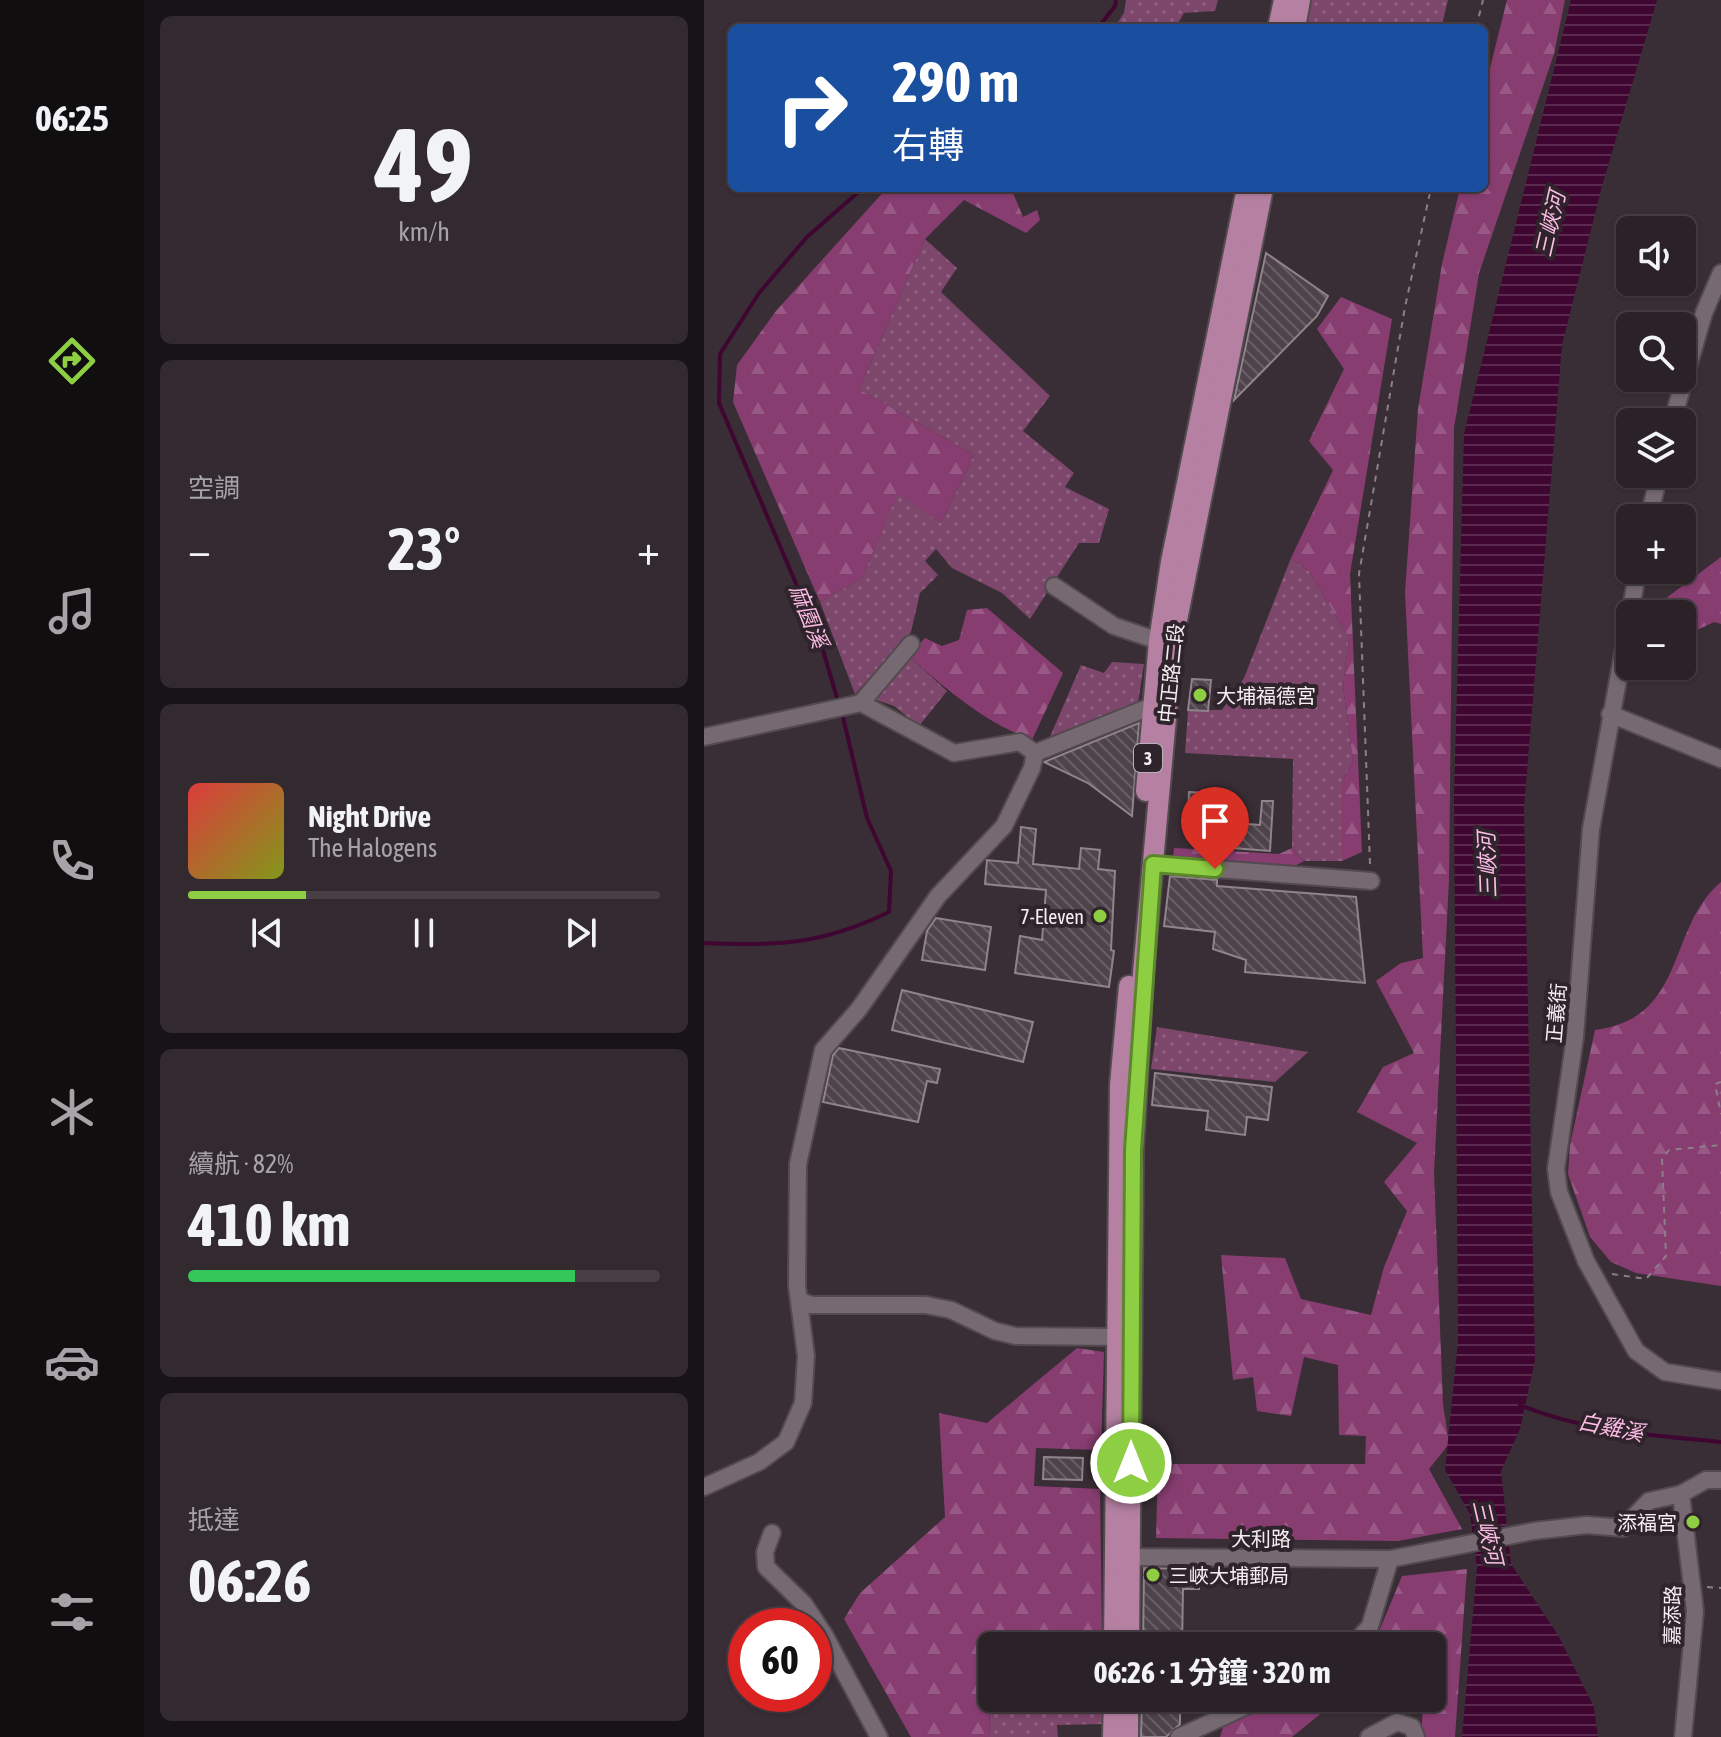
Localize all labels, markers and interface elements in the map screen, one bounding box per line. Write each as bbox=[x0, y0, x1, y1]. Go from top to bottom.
text: 290 m bbox=[892, 50, 1019, 114]
icon: right bbox=[760, 56, 864, 160]
text: 06:25 bbox=[35, 97, 109, 139]
text: 49 bbox=[375, 105, 473, 224]
text: 右轉 bbox=[892, 124, 964, 166]
water label: 三峽河 bbox=[1530, 185, 1571, 259]
map controls bbox=[1616, 216, 1696, 680]
button: sound bbox=[1616, 216, 1696, 296]
text: km/h bbox=[398, 217, 450, 247]
button: search bbox=[1616, 312, 1696, 392]
icon: directions bbox=[44, 333, 100, 389]
button: layers bbox=[1616, 408, 1696, 488]
text: 空調 bbox=[188, 473, 240, 503]
button: + bbox=[1616, 504, 1696, 584]
text: 23° bbox=[388, 514, 460, 583]
text: − bbox=[188, 524, 211, 574]
text: + bbox=[637, 524, 660, 574]
water label: 麻園溪 bbox=[785, 581, 835, 654]
icon: music bbox=[44, 583, 100, 639]
button: − bbox=[1616, 600, 1696, 680]
street label: 中正路二段 bbox=[1154, 622, 1188, 724]
place label: 大埔福德宮 bbox=[1216, 684, 1316, 707]
marker: 大埔福德宮 bbox=[1191, 686, 1209, 704]
road number: 3 bbox=[1134, 744, 1162, 772]
pin bbox=[1181, 787, 1249, 869]
text: Night Drive bbox=[308, 799, 431, 833]
icon: arrive bbox=[1193, 799, 1237, 843]
water label: 三峽河 bbox=[1473, 828, 1501, 898]
icon: phone bbox=[44, 833, 100, 889]
text: The Halogens bbox=[308, 833, 437, 863]
place label: 7-Eleven bbox=[1020, 905, 1084, 928]
marker: 7-Eleven bbox=[1091, 907, 1109, 925]
icon: previous bbox=[245, 911, 289, 955]
icon: pause bbox=[402, 911, 446, 955]
icon: next bbox=[559, 911, 603, 955]
street label: 正義街 bbox=[1542, 982, 1570, 1044]
icon: climate bbox=[44, 1084, 100, 1140]
text: 續航 · 82% bbox=[188, 1149, 293, 1179]
text: 410 km bbox=[188, 1190, 350, 1259]
icon: car bbox=[44, 1334, 100, 1390]
water label: 白雞溪 bbox=[1576, 1408, 1649, 1447]
position arrow bbox=[1089, 1421, 1173, 1505]
water label: 三峽河 bbox=[1468, 1497, 1509, 1571]
text: 抵達 bbox=[188, 1505, 240, 1535]
place label: 添福宮 bbox=[1617, 1511, 1677, 1534]
marker: 添福宮 bbox=[1684, 1513, 1702, 1531]
street label: 大利路 bbox=[1231, 1527, 1291, 1550]
text: 06:26 bbox=[188, 1546, 311, 1615]
place label: 三峽大埔郵局 bbox=[1169, 1564, 1289, 1587]
marker: 三峽大埔郵局 bbox=[1144, 1566, 1162, 1584]
icon: filters bbox=[44, 1584, 100, 1640]
street label: 嘉添路 bbox=[1660, 1585, 1684, 1645]
speed limit sign: 60 bbox=[728, 1608, 832, 1712]
text: 06:26 · 1 分鐘 · 320 m bbox=[1093, 1655, 1331, 1689]

